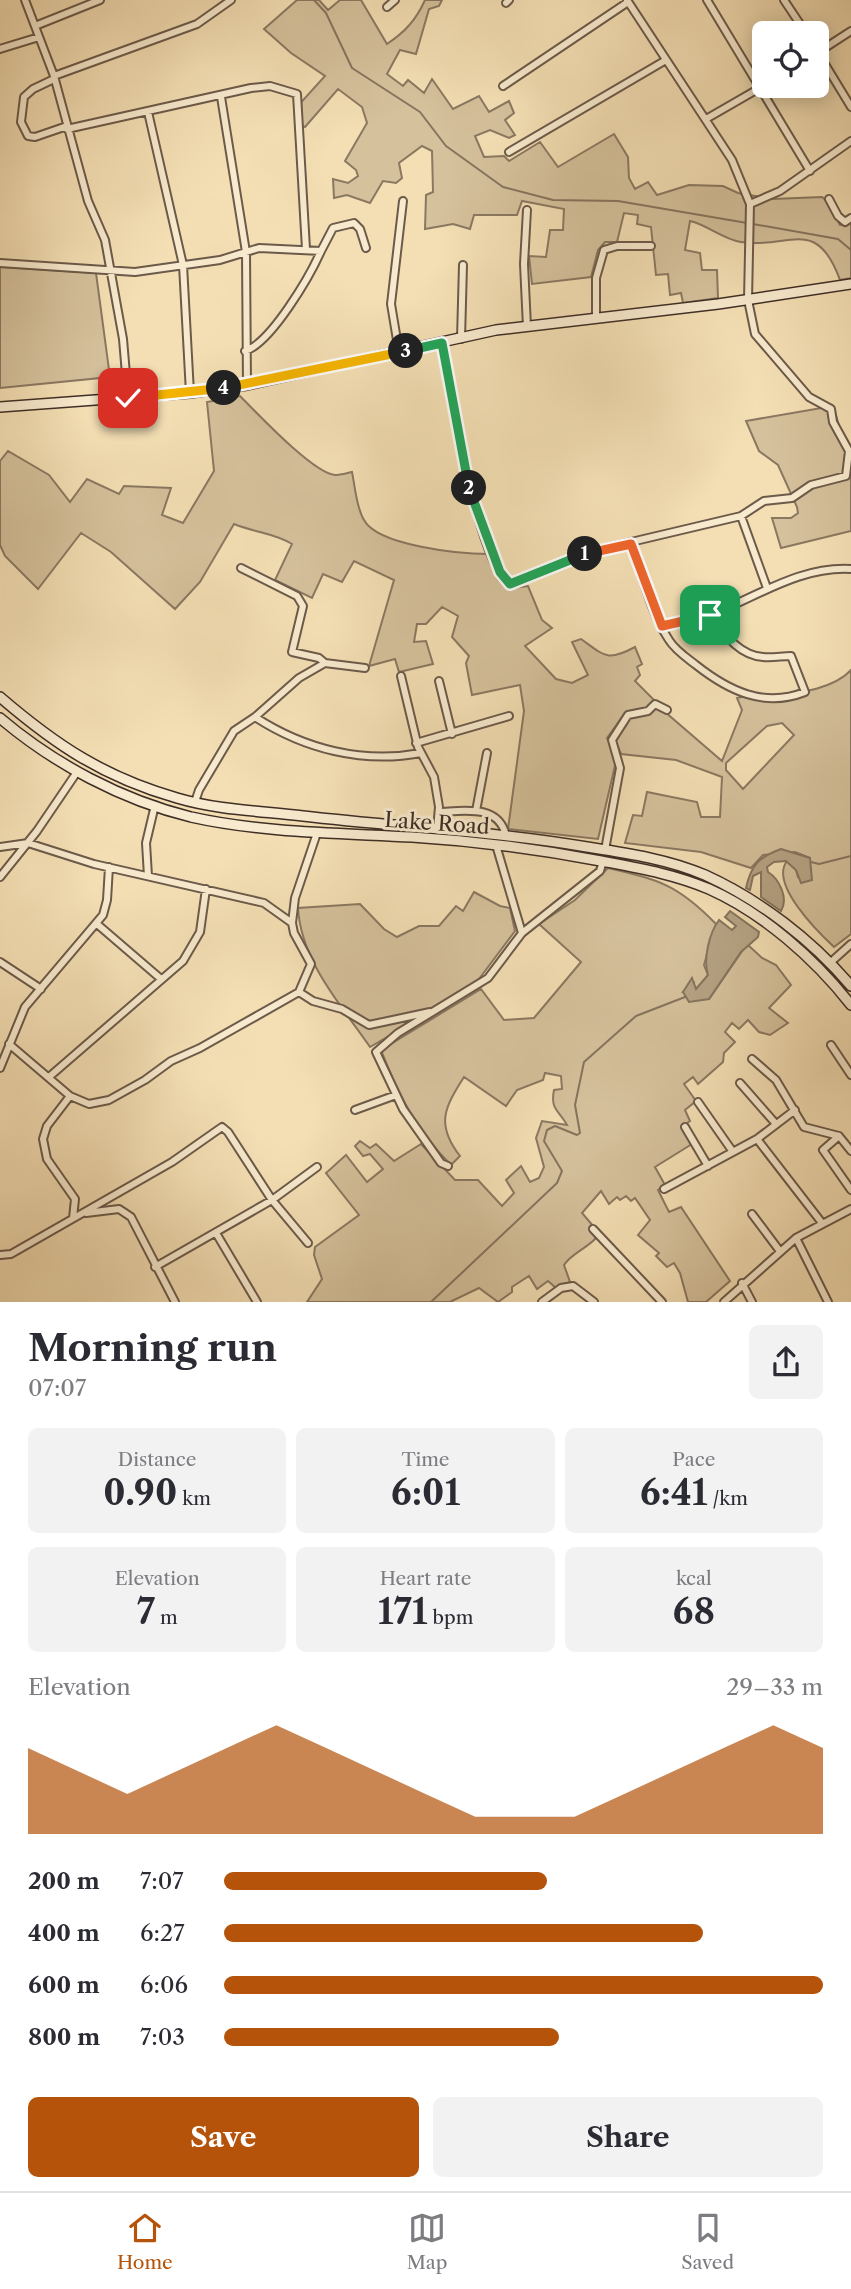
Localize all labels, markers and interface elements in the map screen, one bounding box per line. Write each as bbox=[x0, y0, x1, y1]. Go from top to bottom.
map controls bbox=[752, 21, 829, 98]
button: locate bbox=[752, 21, 829, 98]
pin: 3 bbox=[388, 334, 424, 368]
text: 3 bbox=[400, 339, 411, 362]
pin bbox=[98, 368, 158, 428]
pin: 4 bbox=[206, 370, 242, 406]
text: 4 bbox=[218, 376, 229, 399]
icon: check bbox=[109, 379, 147, 417]
pin: 2 bbox=[452, 470, 486, 505]
text: 2 bbox=[463, 476, 474, 499]
pin: 1 bbox=[568, 536, 602, 572]
text: 1 bbox=[580, 542, 589, 565]
pin bbox=[680, 585, 740, 645]
icon: arrive bbox=[691, 596, 729, 634]
street label: Lake Road bbox=[384, 807, 491, 839]
text: Morning run bbox=[28, 1324, 277, 1371]
button: share bbox=[749, 1325, 823, 1399]
text: 07:07 bbox=[28, 1374, 86, 1402]
text: Distance bbox=[118, 1448, 196, 1471]
text: Time bbox=[401, 1448, 450, 1471]
text: Pace bbox=[672, 1448, 715, 1471]
text: 0.90 bbox=[103, 1471, 177, 1514]
text: 6:01 bbox=[391, 1471, 460, 1514]
text: 6:41 bbox=[640, 1471, 707, 1514]
text: km bbox=[177, 1487, 211, 1510]
text: /km bbox=[707, 1487, 748, 1510]
text: Elevation bbox=[115, 1567, 200, 1590]
text: Heart rate bbox=[380, 1567, 471, 1590]
text: kcal bbox=[676, 1567, 712, 1590]
text: 7 bbox=[137, 1590, 155, 1633]
text: 171 bbox=[378, 1590, 427, 1633]
text: 68 bbox=[673, 1590, 715, 1633]
text: m bbox=[155, 1606, 178, 1629]
text: bpm bbox=[427, 1606, 473, 1629]
text: Elevation bbox=[28, 1673, 131, 1701]
text: 29–33 m bbox=[726, 1673, 823, 1701]
text: 200 m bbox=[28, 1867, 100, 1895]
text: 7:07 bbox=[140, 1867, 184, 1895]
text: 400 m bbox=[28, 1919, 100, 1947]
text: 6:27 bbox=[140, 1919, 184, 1947]
text: 600 m bbox=[28, 1971, 100, 1999]
text: 6:06 bbox=[140, 1971, 188, 1999]
text: 800 m bbox=[28, 2023, 100, 2051]
text: 7:03 bbox=[140, 2023, 185, 2051]
button: Save bbox=[28, 2097, 419, 2177]
button: Share bbox=[433, 2097, 823, 2177]
tab: Home bbox=[117, 2209, 173, 2274]
tab: Map bbox=[407, 2209, 447, 2274]
tab: Saved bbox=[681, 2209, 734, 2274]

